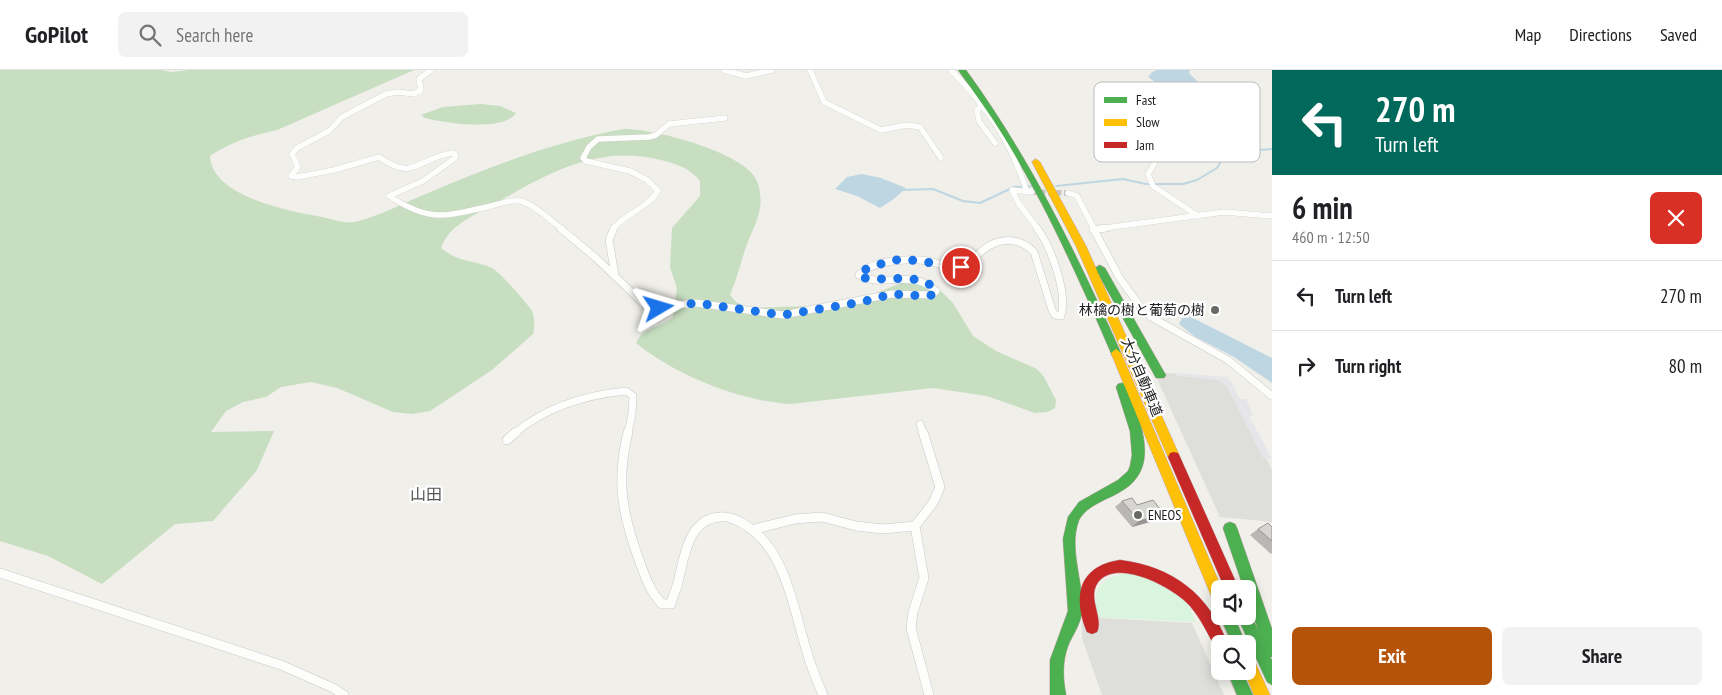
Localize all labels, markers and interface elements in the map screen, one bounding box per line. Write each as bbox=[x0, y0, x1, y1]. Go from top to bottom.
search box bbox=[118, 12, 468, 57]
text: GoPilot bbox=[25, 19, 88, 50]
icon: search bbox=[136, 21, 164, 49]
text: Search here bbox=[176, 23, 253, 47]
text: Map bbox=[1515, 23, 1541, 46]
text: Directions bbox=[1569, 23, 1632, 46]
text: Saved bbox=[1660, 23, 1697, 46]
legend bbox=[1094, 82, 1260, 162]
text: 270 m bbox=[1375, 86, 1456, 132]
icon: left bbox=[1292, 90, 1357, 155]
text: Fast bbox=[1136, 91, 1156, 109]
text: Slow bbox=[1136, 113, 1160, 131]
text: Turn left bbox=[1375, 130, 1439, 158]
text: Jam bbox=[1135, 136, 1154, 154]
text: 6 min bbox=[1292, 188, 1353, 227]
button: close bbox=[1650, 192, 1702, 244]
text: 460 m · 12:50 bbox=[1292, 227, 1370, 247]
pin bbox=[940, 246, 982, 288]
icon: arrive bbox=[947, 253, 975, 281]
position arrow bbox=[632, 281, 684, 333]
icon: left bbox=[1292, 282, 1320, 310]
text: Turn left bbox=[1335, 284, 1392, 308]
text: 270 m bbox=[1660, 284, 1702, 308]
place label: 林檎の樹と葡萄の樹 bbox=[1079, 301, 1205, 319]
marker: 林檎の樹と葡萄の樹 bbox=[1209, 304, 1221, 316]
street label: 大分自動車道 bbox=[1117, 335, 1167, 419]
icon: right bbox=[1292, 352, 1320, 380]
text: Turn right bbox=[1335, 354, 1401, 378]
text: 80 m bbox=[1669, 354, 1702, 378]
district label: 山田 bbox=[410, 484, 442, 504]
place label: ENEOS bbox=[1148, 506, 1181, 524]
marker: ENEOS bbox=[1132, 509, 1144, 521]
map controls bbox=[1211, 580, 1256, 680]
button: sound bbox=[1211, 580, 1256, 625]
button: Exit bbox=[1292, 627, 1492, 685]
button: Share bbox=[1502, 627, 1702, 685]
button: search bbox=[1211, 635, 1256, 680]

